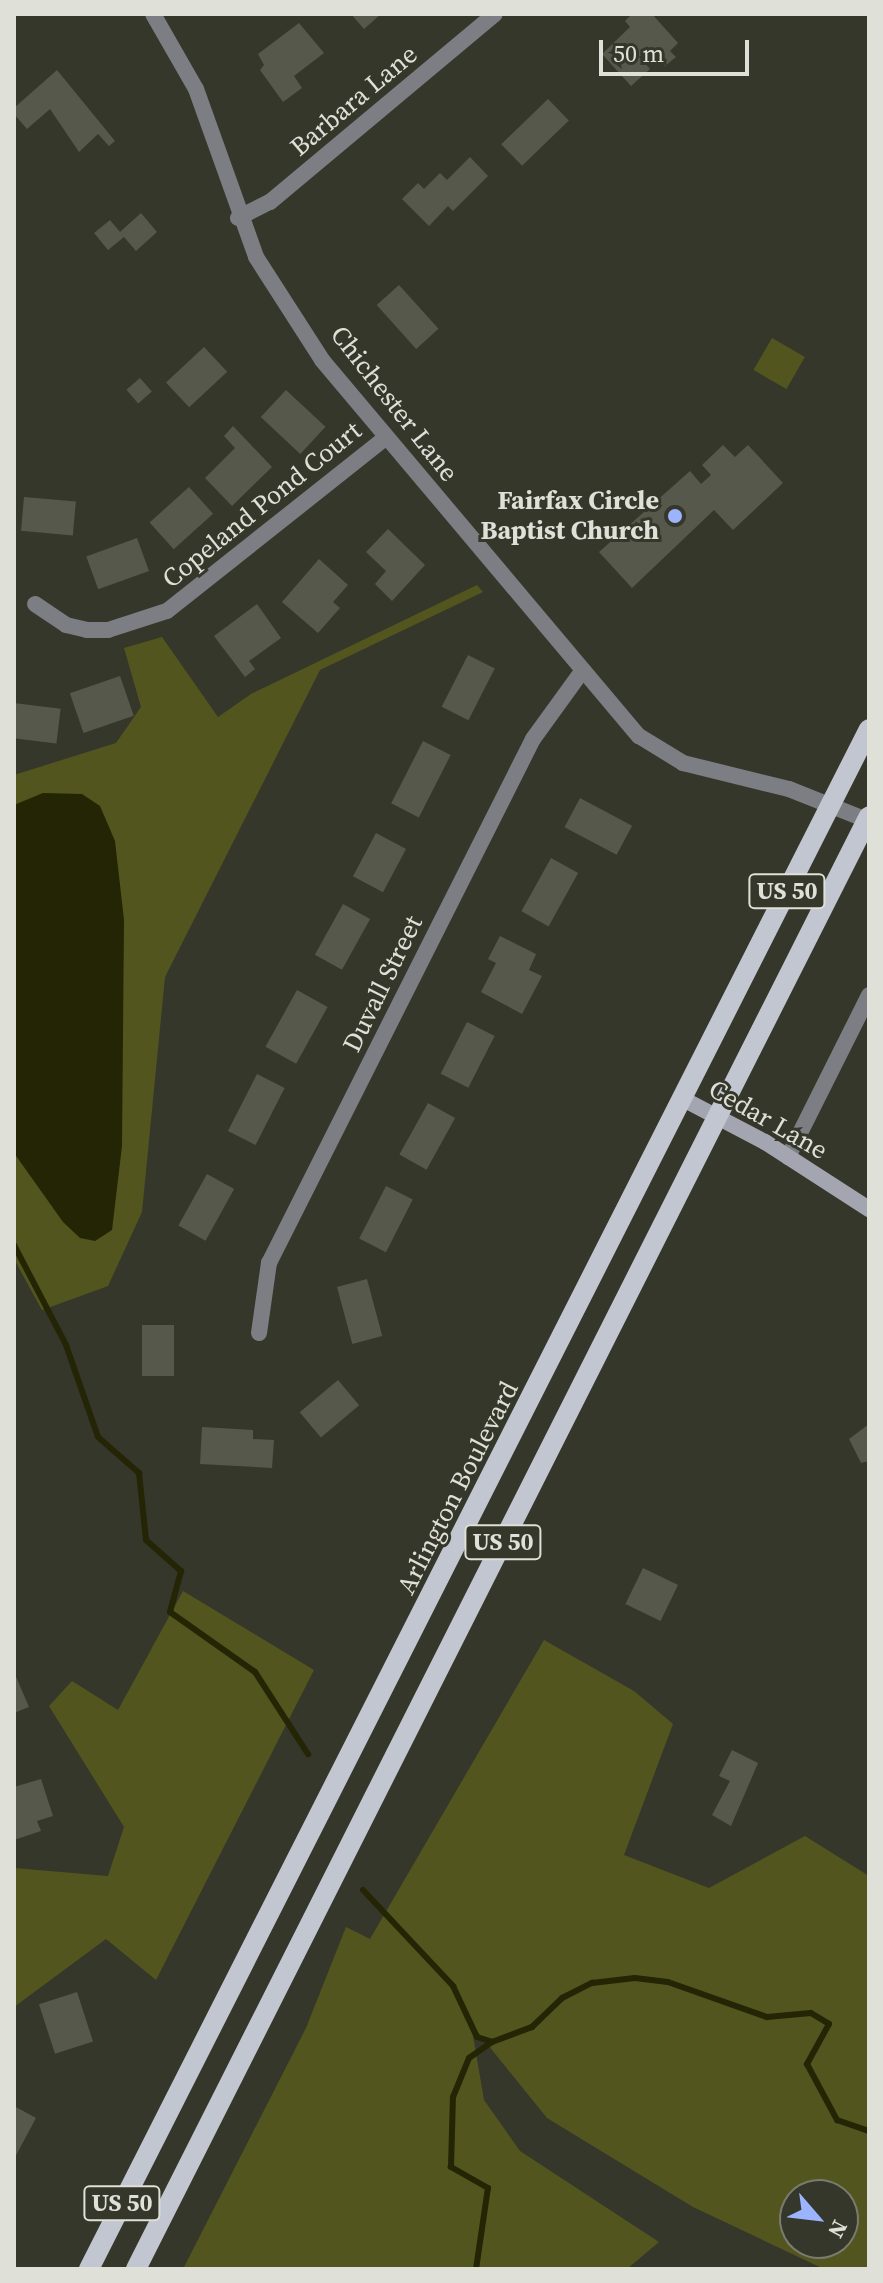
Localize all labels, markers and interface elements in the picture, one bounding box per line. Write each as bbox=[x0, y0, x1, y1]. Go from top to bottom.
scale bar bbox=[603, 24, 753, 74]
text: 50 m bbox=[613, 37, 664, 70]
street label: Barbara Lane bbox=[284, 39, 424, 163]
street label: Chichester Lane bbox=[324, 320, 464, 488]
street label: Copeland Pond Court bbox=[156, 415, 368, 595]
place label: Fairfax Circle Baptist Church bbox=[480, 485, 659, 546]
marker: Fairfax Circle Baptist Church bbox=[666, 507, 684, 525]
road number: US 50 bbox=[747, 871, 827, 911]
street label: Duvall Street bbox=[337, 911, 429, 1057]
street label: Cedar Lane bbox=[703, 1074, 833, 1166]
street label: Arlington Boulevard bbox=[391, 1376, 525, 1600]
road number: US 50 bbox=[463, 1522, 543, 1562]
north arrow bbox=[779, 2179, 859, 2259]
road number: US 50 bbox=[82, 2183, 162, 2223]
text: N bbox=[821, 2215, 855, 2243]

